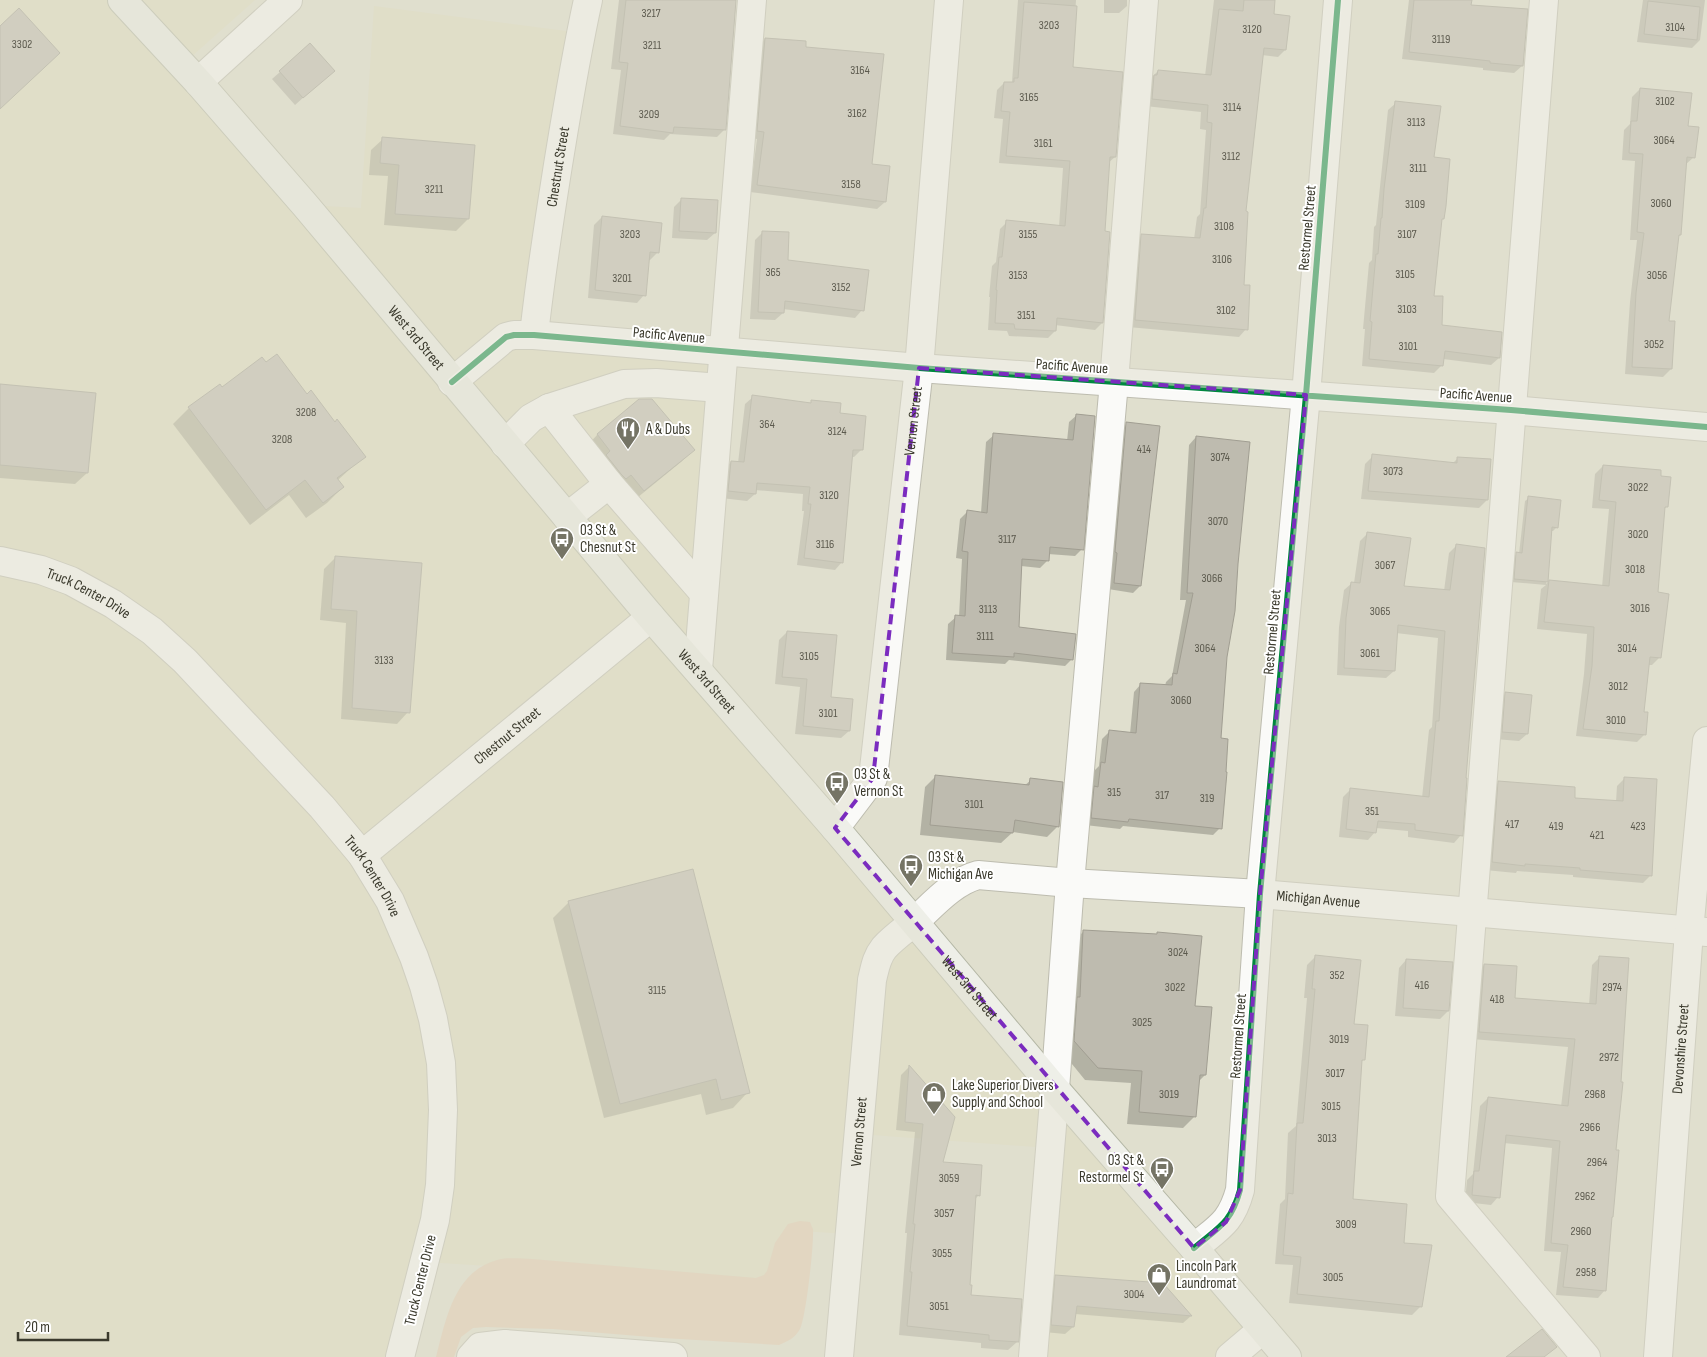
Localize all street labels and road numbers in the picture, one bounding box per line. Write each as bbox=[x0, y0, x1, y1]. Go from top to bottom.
street label: Chestnut Street bbox=[543, 125, 574, 208]
street label: Restormel Street bbox=[1294, 184, 1321, 272]
street label: West 3rd Street bbox=[383, 302, 449, 374]
street label: Pacific Avenue bbox=[632, 323, 706, 348]
street label: Pacific Avenue bbox=[1035, 354, 1109, 378]
street label: Pacific Avenue bbox=[1439, 383, 1513, 407]
street label: Vernon Street bbox=[900, 385, 927, 457]
street label: Truck Center Drive bbox=[44, 564, 134, 623]
street label: Restormel Street bbox=[1259, 588, 1286, 676]
street label: West 3rd Street bbox=[674, 646, 740, 718]
street label: Chestnut Street bbox=[470, 703, 545, 769]
street label: Truck Center Drive bbox=[340, 832, 405, 920]
street label: Michigan Avenue bbox=[1276, 886, 1361, 912]
street label: West 3rd Street bbox=[937, 952, 1002, 1025]
street label: Restormel Street bbox=[1226, 992, 1251, 1079]
street label: Devonshire Street bbox=[1668, 1003, 1694, 1095]
street label: Vernon Street bbox=[847, 1096, 872, 1167]
street label: Truck Center Drive bbox=[400, 1233, 441, 1327]

